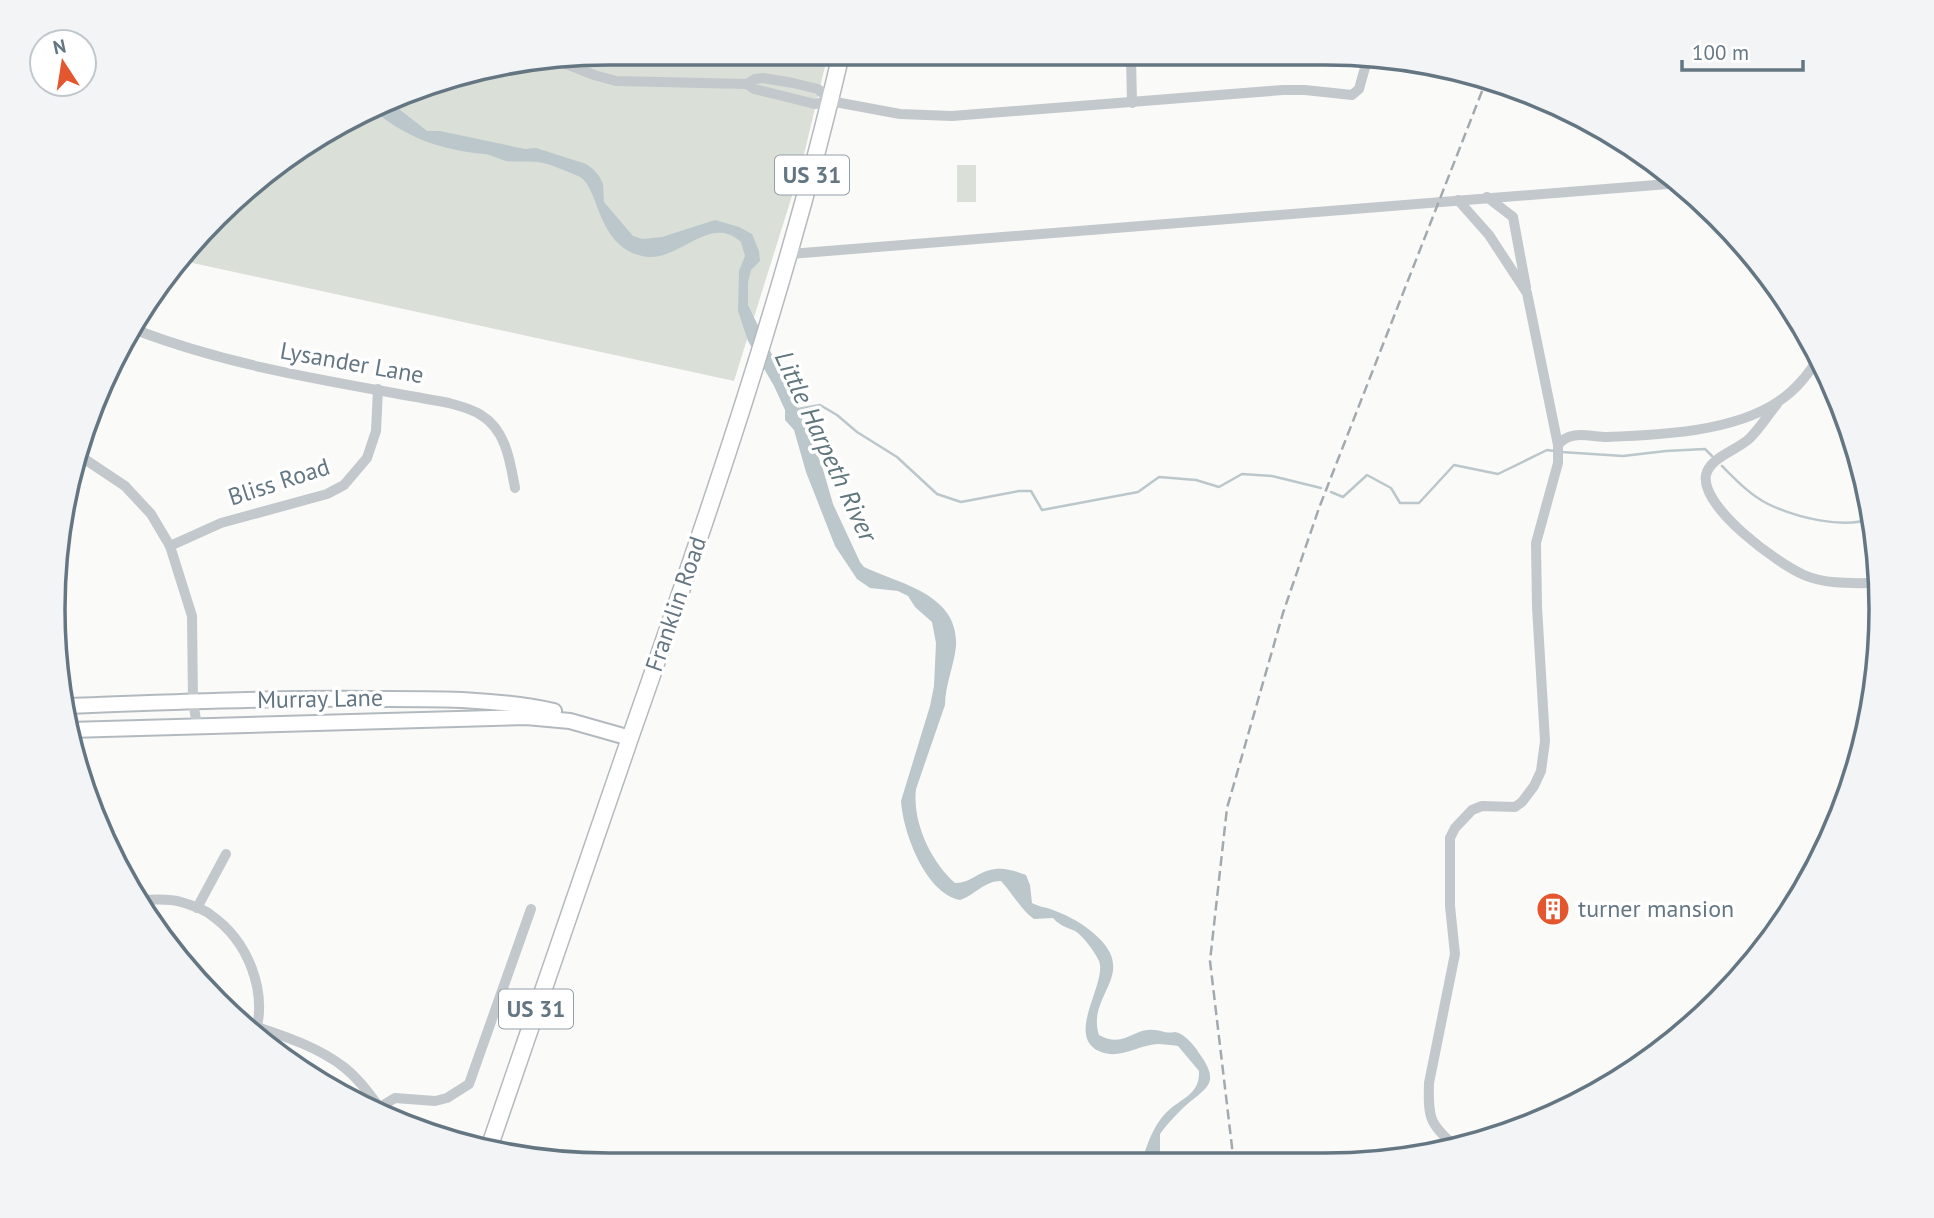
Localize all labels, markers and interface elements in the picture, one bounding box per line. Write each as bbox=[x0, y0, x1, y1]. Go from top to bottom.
north arrow bbox=[28, 28, 98, 98]
scale bar bbox=[1682, 28, 1803, 72]
text: N bbox=[51, 33, 68, 59]
text: 100 m bbox=[1692, 39, 1749, 66]
road number: US 31 bbox=[775, 156, 849, 194]
street label: Lysander Lane bbox=[278, 335, 426, 390]
water label: Little Harpeth River bbox=[768, 345, 886, 548]
street label: Bliss Road bbox=[224, 451, 334, 512]
street label: Franklin Road bbox=[638, 532, 713, 675]
street label: Murray Lane bbox=[257, 682, 383, 715]
building icon: turner mansion bbox=[1534, 890, 1572, 928]
place label: turner mansion bbox=[1578, 893, 1734, 924]
road number: US 31 bbox=[499, 990, 573, 1028]

